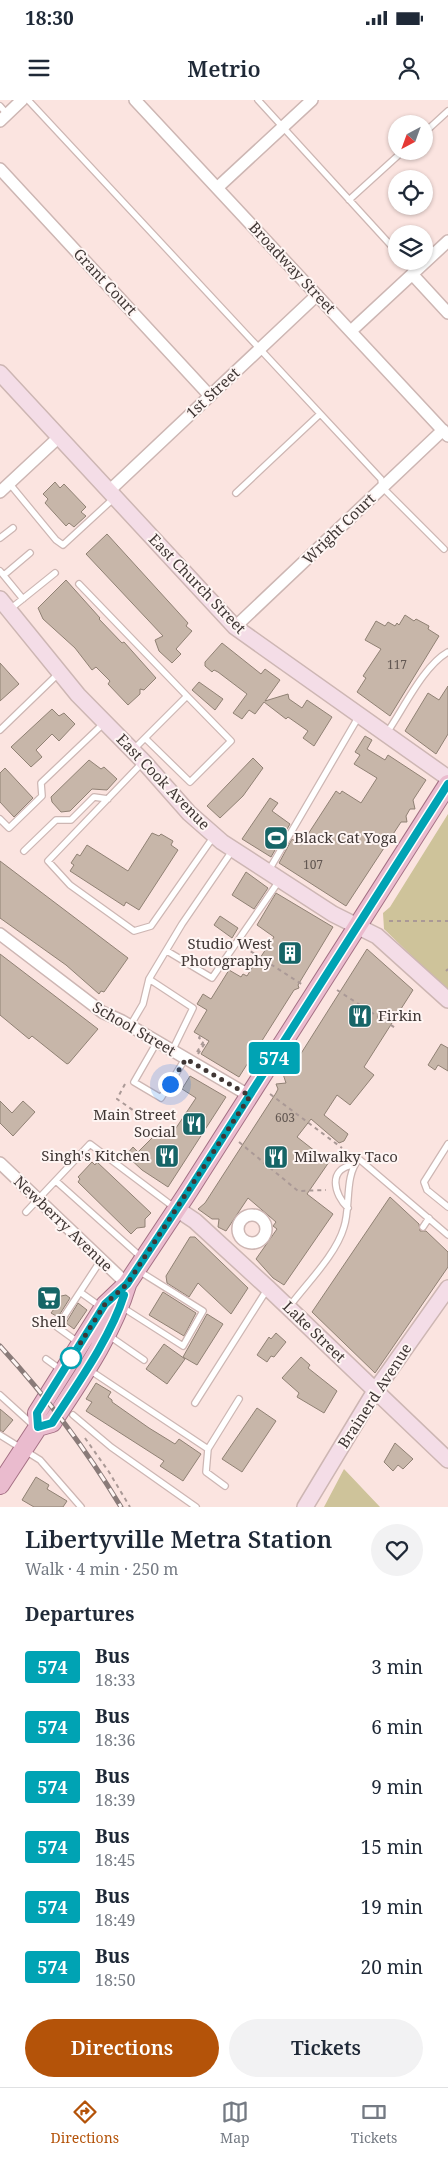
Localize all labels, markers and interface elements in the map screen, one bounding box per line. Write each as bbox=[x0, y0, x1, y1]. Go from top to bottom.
text: 18:30 bbox=[25, 5, 74, 31]
text: Metrio bbox=[187, 53, 261, 83]
icon: menu bbox=[25, 54, 53, 82]
icon: person bbox=[395, 54, 423, 82]
north arrow bbox=[388, 115, 432, 160]
map controls bbox=[388, 115, 433, 270]
button: locate bbox=[388, 170, 433, 215]
street label: Broadway Street bbox=[245, 217, 340, 317]
button: layers bbox=[388, 225, 433, 270]
street label: Grant Court bbox=[70, 244, 142, 319]
street label: 1st Street bbox=[181, 362, 243, 422]
street label: Wright Court bbox=[298, 488, 379, 568]
street label: East Church Street bbox=[145, 529, 251, 638]
house number: 117 bbox=[387, 656, 407, 673]
street label: East Cook Avenue bbox=[113, 729, 215, 834]
sports icon: Black Cat Yoga bbox=[263, 825, 289, 851]
place label: Black Cat Yoga bbox=[294, 827, 397, 847]
house number: 107 bbox=[303, 856, 323, 873]
place label: Studio West Photography bbox=[181, 933, 273, 970]
building icon: Studio West Photography bbox=[277, 940, 303, 966]
street label: School Street bbox=[89, 996, 180, 1060]
restaurant icon: Firkin bbox=[347, 1003, 373, 1029]
place label: Firkin bbox=[378, 1005, 422, 1025]
line badge: 574 bbox=[245, 1042, 303, 1074]
text: 574 bbox=[259, 1046, 289, 1070]
your location bbox=[158, 1072, 183, 1097]
place label: Main Street Social bbox=[93, 1104, 176, 1141]
house number: 603 bbox=[275, 1109, 295, 1126]
restaurant icon: Main Street Social bbox=[181, 1111, 207, 1137]
restaurant icon: Singh's Kitchen bbox=[154, 1143, 180, 1169]
restaurant icon: Milwalky Taco bbox=[263, 1144, 289, 1170]
place label: Singh's Kitchen bbox=[41, 1145, 150, 1165]
place label: Milwalky Taco bbox=[294, 1146, 398, 1166]
street label: Newberry Avenue bbox=[10, 1171, 117, 1276]
supermarket icon: Shell bbox=[36, 1285, 62, 1311]
street label: Lake Street bbox=[279, 1296, 350, 1366]
place label: Shell bbox=[31, 1311, 67, 1331]
street label: Brainerd Avenue bbox=[333, 1339, 416, 1452]
unlabelled marker bbox=[60, 1347, 82, 1369]
text: Libertyville Metra Station bbox=[25, 1522, 332, 1555]
button: heart bbox=[371, 1524, 423, 1576]
text: Walk · 4 min · 250 m bbox=[25, 1558, 178, 1580]
text: Departures bbox=[25, 1601, 134, 1627]
text: Bus bbox=[95, 1643, 130, 1669]
text: 3 min bbox=[371, 1654, 423, 1680]
text: 574 bbox=[37, 1655, 68, 1679]
text: 18:33 bbox=[95, 1669, 135, 1691]
text: Bus bbox=[95, 1703, 130, 1729]
text: 6 min bbox=[371, 1714, 423, 1740]
text: 574 bbox=[37, 1715, 68, 1739]
text: 18:36 bbox=[95, 1729, 135, 1751]
text: Bus bbox=[95, 1763, 130, 1789]
text: 9 min bbox=[371, 1774, 423, 1800]
text: 574 bbox=[37, 1775, 68, 1799]
text: 18:39 bbox=[95, 1789, 135, 1811]
text: Bus bbox=[95, 1823, 130, 1849]
text: 15 min bbox=[361, 1834, 423, 1860]
text: 574 bbox=[37, 1835, 68, 1859]
text: 18:45 bbox=[95, 1849, 135, 1871]
text: Bus bbox=[95, 1883, 130, 1909]
text: 19 min bbox=[361, 1894, 423, 1920]
text: 574 bbox=[37, 1895, 68, 1919]
text: 18:49 bbox=[95, 1909, 135, 1931]
text: Bus bbox=[95, 1943, 130, 1969]
text: 20 min bbox=[361, 1954, 423, 1980]
text: 574 bbox=[37, 1955, 68, 1979]
text: 18:50 bbox=[95, 1969, 135, 1991]
button: Directions bbox=[25, 2019, 219, 2077]
button: Tickets bbox=[229, 2019, 423, 2077]
tab: Directions bbox=[51, 2098, 119, 2147]
tab: Map bbox=[220, 2098, 250, 2147]
tab: Tickets bbox=[351, 2098, 397, 2147]

